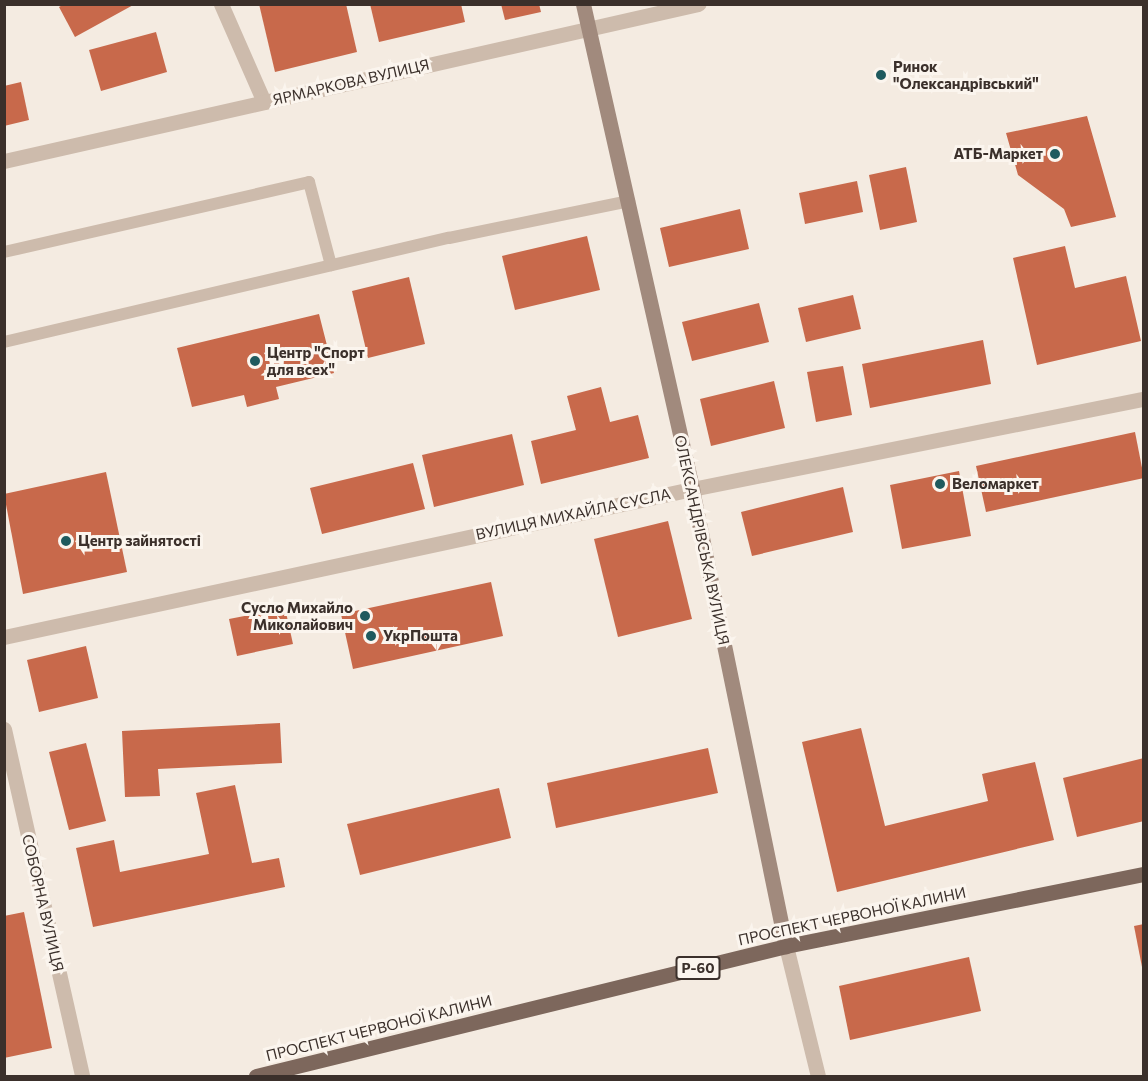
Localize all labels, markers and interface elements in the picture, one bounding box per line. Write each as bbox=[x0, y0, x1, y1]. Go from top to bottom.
street label: ЯРМАРКОВА ВУЛИЦЯ bbox=[271, 55, 431, 109]
place label: Ринок "Олександрівський" bbox=[893, 57, 1039, 92]
marker: Ринок "Олександрівський" bbox=[874, 68, 888, 82]
place label: АТБ-Маркет bbox=[954, 145, 1043, 163]
marker: АТБ-Маркет bbox=[1048, 147, 1062, 161]
place label: Центр "Спорт для всех" bbox=[267, 343, 365, 378]
marker: Центр "Спорт для всех" bbox=[248, 354, 262, 368]
street label: ОЛЕКСАНДРІВСЬКА ВУЛИЦЯ bbox=[671, 434, 733, 646]
place label: Веломаркет bbox=[952, 475, 1039, 493]
marker: Веломаркет bbox=[933, 477, 947, 491]
street label: ВУЛИЦЯ МИХАЙЛА СУСЛА bbox=[474, 485, 672, 543]
place label: Центр зайнятості bbox=[78, 532, 201, 550]
marker: Центр зайнятості bbox=[59, 534, 73, 548]
place label: Сусло Михайло Миколайович bbox=[241, 598, 353, 633]
marker: Сусло Михайло Миколайович bbox=[358, 609, 372, 623]
place label: УкрПошта bbox=[383, 627, 458, 645]
marker: УкрПошта bbox=[364, 629, 378, 643]
street label: СОБОРНА ВУЛИЦЯ bbox=[18, 833, 68, 973]
street label: ПРОСПЕКТ ЧЕРВОНОЇ КАЛИНИ bbox=[737, 883, 967, 949]
road number: Р-60 bbox=[676, 957, 720, 979]
street label: ПРОСПЕКТ ЧЕРВОНОЇ КАЛИНИ bbox=[264, 991, 494, 1065]

